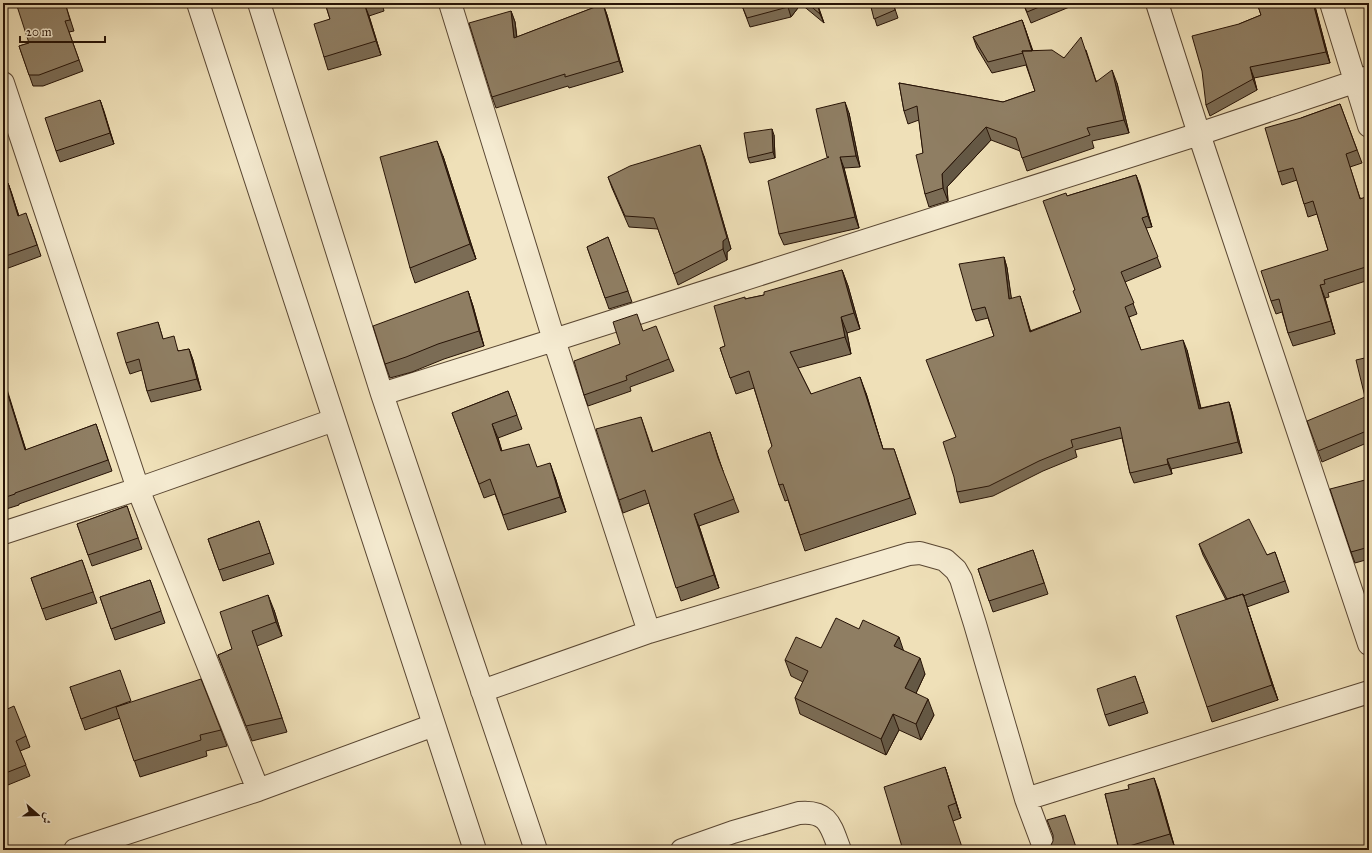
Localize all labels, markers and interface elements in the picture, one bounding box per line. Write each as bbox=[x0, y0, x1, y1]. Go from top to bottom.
scale bar bbox=[20, 18, 105, 44]
text: 20 m bbox=[26, 25, 52, 39]
north arrow bbox=[18, 795, 58, 835]
text: ش bbox=[39, 811, 55, 826]

